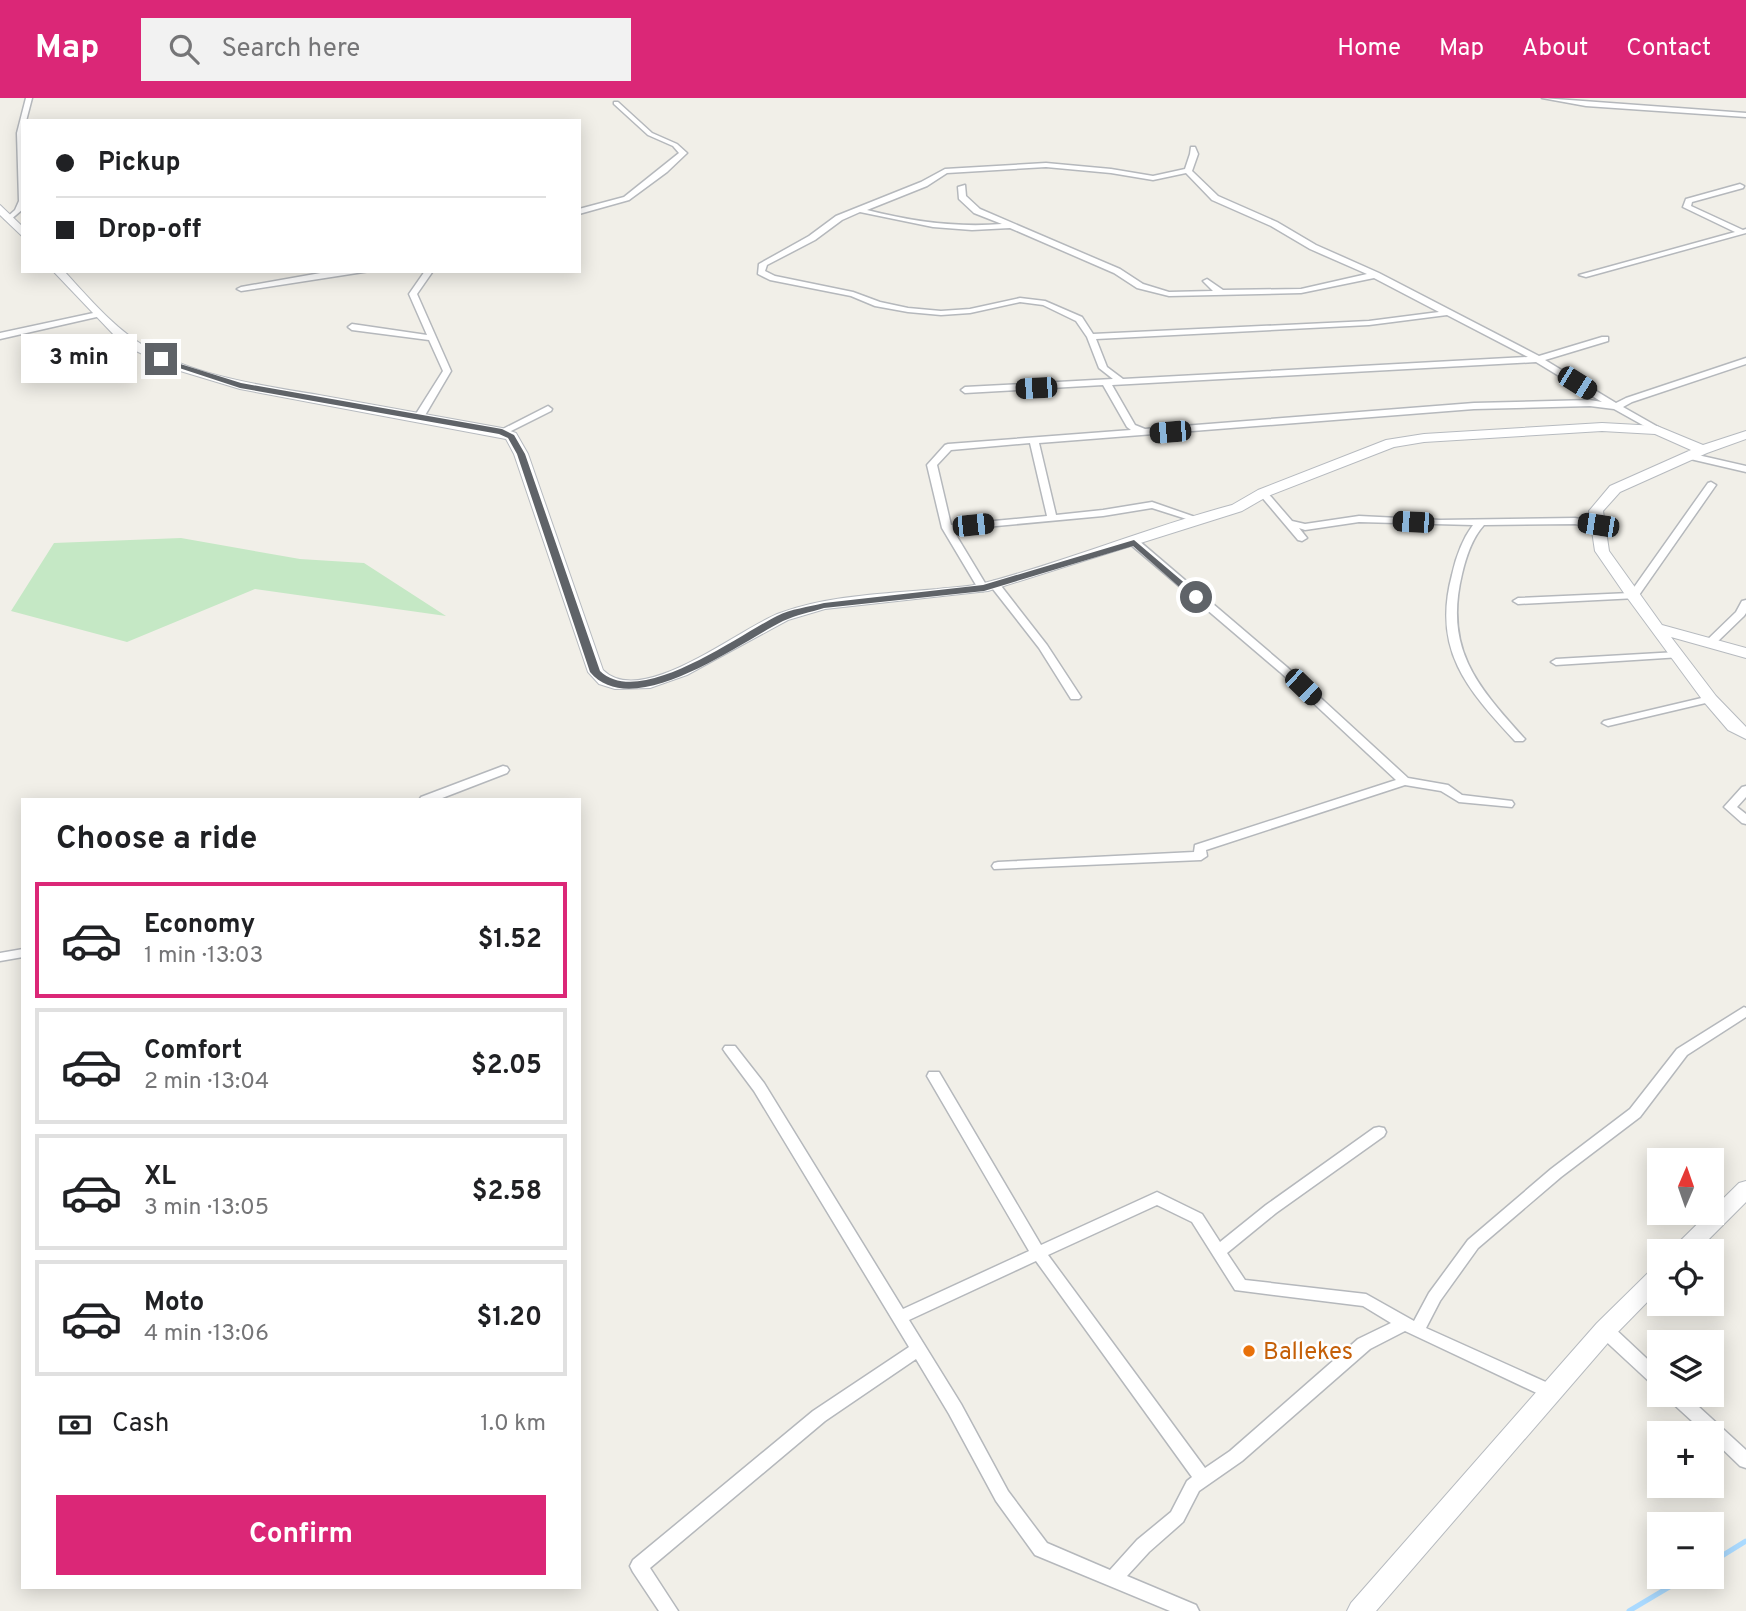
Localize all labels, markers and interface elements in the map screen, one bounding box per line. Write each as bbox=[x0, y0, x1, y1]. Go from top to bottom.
search box bbox=[141, 18, 631, 81]
text: Map bbox=[35, 28, 99, 70]
icon: search bbox=[165, 30, 203, 68]
text: Search here bbox=[221, 33, 360, 66]
text: Home bbox=[1337, 34, 1401, 64]
text: Map bbox=[1439, 34, 1484, 64]
text: About bbox=[1522, 34, 1588, 64]
text: Contact bbox=[1626, 34, 1711, 64]
text: Pickup bbox=[98, 147, 181, 180]
text: Drop-off bbox=[98, 214, 201, 247]
callout: 3 min bbox=[21, 334, 136, 384]
route end bbox=[145, 343, 177, 375]
text: 3 min bbox=[49, 344, 109, 373]
car bbox=[1554, 363, 1601, 403]
car bbox=[1015, 376, 1058, 400]
car bbox=[1149, 420, 1192, 444]
car bbox=[1392, 510, 1435, 534]
car bbox=[1576, 511, 1621, 539]
car bbox=[952, 512, 995, 538]
route start bbox=[1180, 581, 1212, 613]
car bbox=[1281, 665, 1326, 709]
text: Choose a ride bbox=[56, 820, 257, 860]
icon: car bbox=[60, 909, 123, 972]
text: Economy bbox=[144, 909, 255, 942]
text: $1.52 bbox=[478, 924, 542, 957]
text: 1 min · 13:03 bbox=[144, 942, 263, 971]
icon: car bbox=[60, 1035, 123, 1098]
text: Comfort bbox=[144, 1035, 242, 1068]
text: $2.05 bbox=[471, 1050, 542, 1083]
text: 2 min · 13:04 bbox=[144, 1068, 269, 1097]
north arrow bbox=[1647, 1148, 1724, 1225]
map controls bbox=[1647, 1148, 1724, 1589]
icon: car bbox=[60, 1161, 123, 1224]
text: XL bbox=[144, 1161, 176, 1194]
text: $2.58 bbox=[472, 1176, 542, 1209]
text: 3 min · 13:05 bbox=[144, 1194, 269, 1223]
button: locate bbox=[1647, 1239, 1724, 1316]
icon: car bbox=[60, 1287, 123, 1350]
text: Moto bbox=[144, 1287, 204, 1320]
text: $1.20 bbox=[476, 1302, 542, 1335]
text: 4 min · 13:06 bbox=[144, 1320, 269, 1349]
button: layers bbox=[1647, 1330, 1724, 1407]
place label: Ballekes bbox=[1263, 1338, 1353, 1368]
marker: Ballekes bbox=[1241, 1343, 1257, 1359]
icon: cash bbox=[56, 1406, 94, 1444]
text: Cash bbox=[112, 1408, 169, 1441]
text: 1.0 km bbox=[480, 1410, 546, 1439]
button: + bbox=[1647, 1421, 1724, 1498]
button: Confirm bbox=[56, 1495, 546, 1575]
button: − bbox=[1647, 1512, 1724, 1589]

